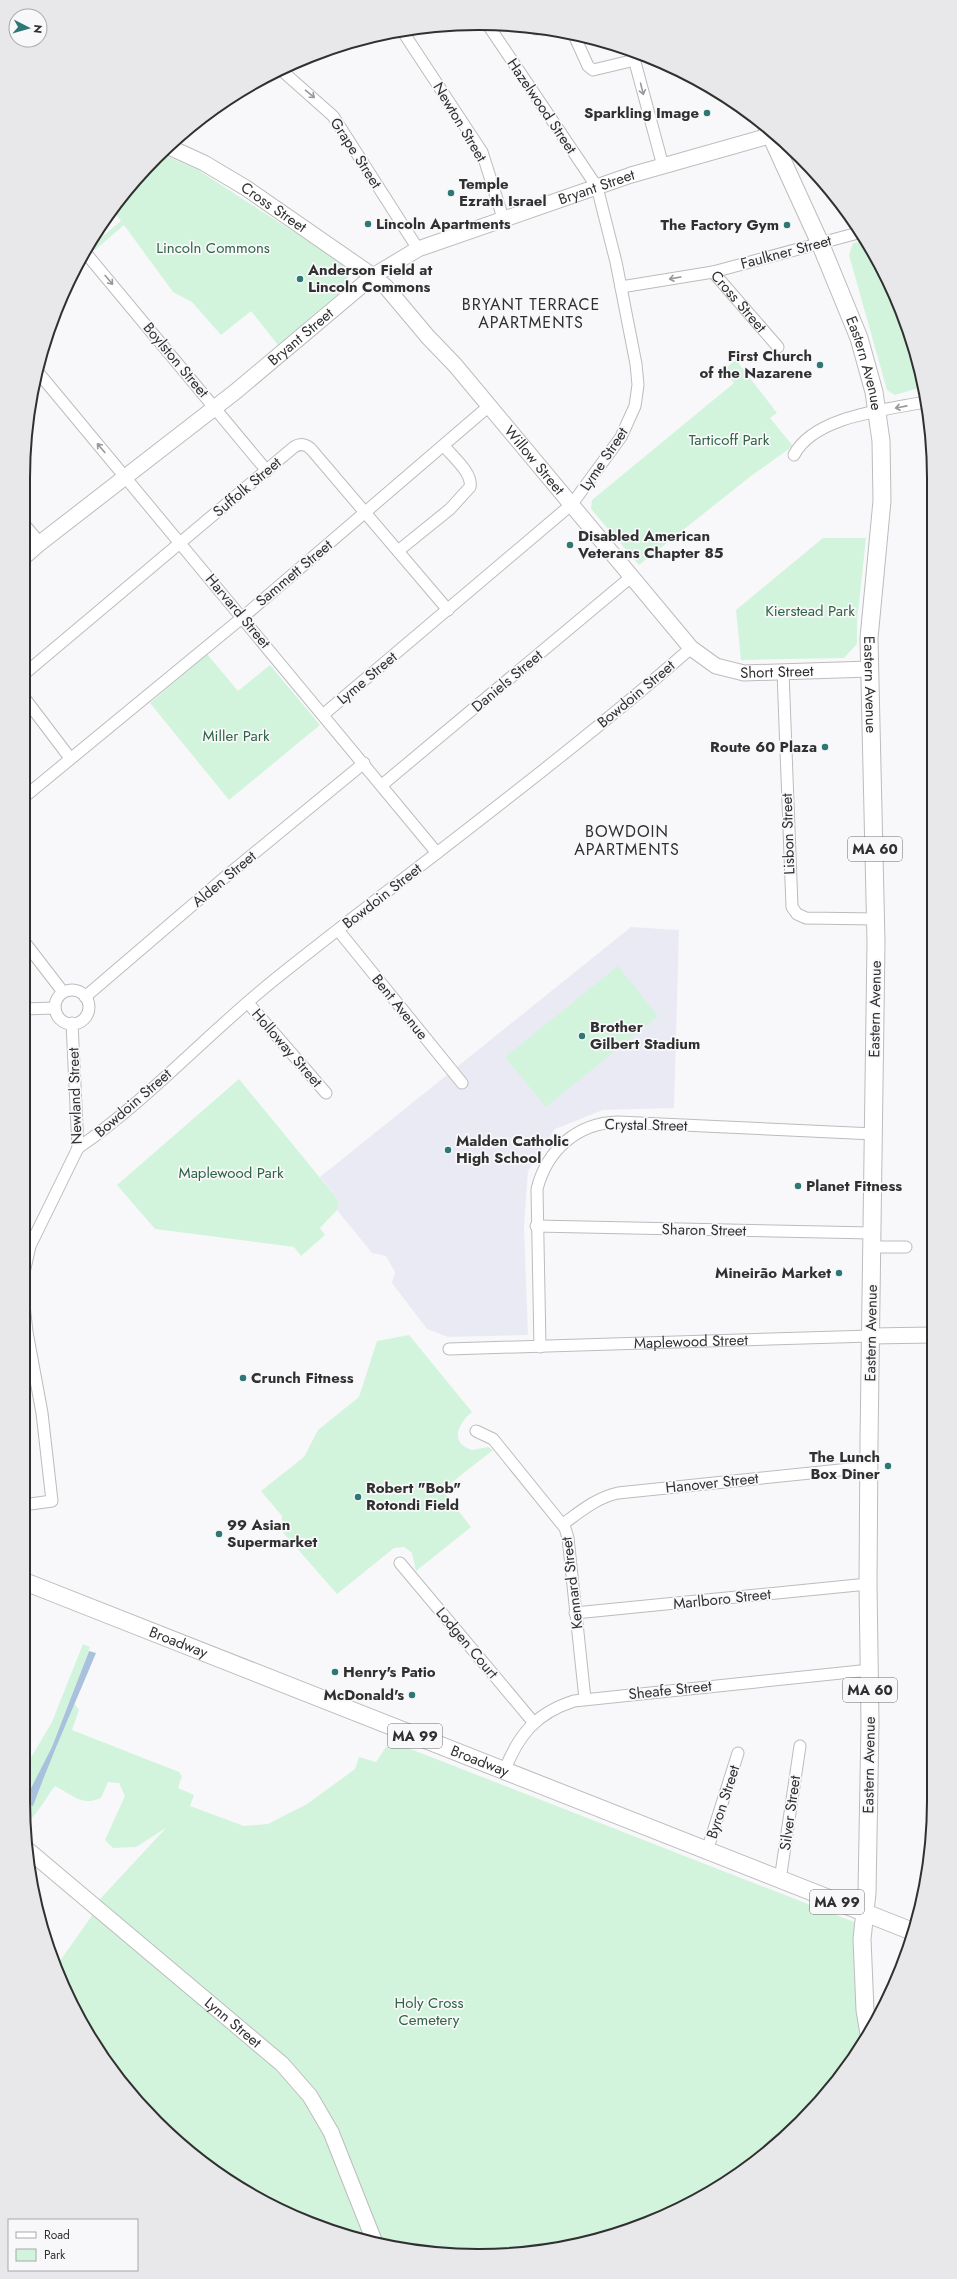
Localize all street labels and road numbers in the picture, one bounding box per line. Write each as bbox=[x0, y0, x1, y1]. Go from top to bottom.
street label: Hazelwood Street bbox=[502, 54, 582, 158]
street label: Newton Street bbox=[428, 78, 493, 166]
street label: Grape Street bbox=[325, 113, 387, 193]
street label: Bryant Street bbox=[555, 163, 638, 210]
street label: Cross Street bbox=[236, 177, 311, 238]
street label: Faulkner Street bbox=[738, 229, 834, 275]
street label: Cross Street bbox=[705, 266, 772, 338]
street label: Bryant Street bbox=[263, 303, 338, 371]
street label: Eastern Avenue bbox=[840, 313, 888, 412]
street label: Boylston Street bbox=[138, 318, 214, 403]
street label: Willow Street bbox=[499, 421, 570, 500]
street label: Lyme Street bbox=[575, 423, 634, 495]
street label: Suffolk Street bbox=[208, 452, 286, 522]
street label: Sammett Street bbox=[251, 534, 337, 612]
street label: Harvard Street bbox=[200, 569, 276, 653]
street label: Eastern Avenue bbox=[858, 636, 882, 734]
street label: Daniels Street bbox=[467, 644, 548, 717]
street label: Lyme Street bbox=[332, 646, 402, 710]
street label: Bowdoin Street bbox=[592, 655, 680, 733]
street label: Short Street bbox=[740, 660, 814, 684]
street label: Lisbon Street bbox=[776, 792, 800, 875]
road number: MA 60 bbox=[848, 837, 902, 861]
street label: Alden Street bbox=[187, 845, 261, 912]
street label: Bowdoin Street bbox=[338, 858, 427, 934]
street label: Eastern Avenue bbox=[863, 960, 887, 1058]
street label: Bent Avenue bbox=[367, 969, 434, 1045]
street label: Holloway Street bbox=[247, 1004, 328, 1093]
street label: Newland Street bbox=[62, 1047, 88, 1145]
street label: Bowdoin Street bbox=[90, 1063, 176, 1143]
street label: Crystal Street bbox=[604, 1113, 688, 1137]
street label: Sharon Street bbox=[662, 1218, 747, 1242]
street label: Eastern Avenue bbox=[859, 1284, 883, 1382]
street label: Maplewood Street bbox=[633, 1329, 749, 1354]
street label: Hanover Street bbox=[664, 1467, 760, 1499]
street label: Kennard Street bbox=[555, 1535, 589, 1630]
street label: Marlboro Street bbox=[672, 1583, 772, 1615]
street label: Lodgen Court bbox=[431, 1603, 504, 1684]
street label: Broadway bbox=[146, 1621, 211, 1664]
street label: Sheafe Street bbox=[627, 1675, 713, 1705]
road number: MA 60 bbox=[843, 1678, 897, 1702]
street label: Eastern Avenue bbox=[857, 1716, 881, 1814]
road number: MA 99 bbox=[388, 1724, 442, 1748]
street label: Broadway bbox=[447, 1740, 513, 1783]
street label: Byron Street bbox=[701, 1762, 745, 1842]
street label: Silver Street bbox=[774, 1774, 806, 1852]
road number: MA 99 bbox=[810, 1890, 864, 1914]
street label: Lynn Street bbox=[200, 1992, 267, 2053]

